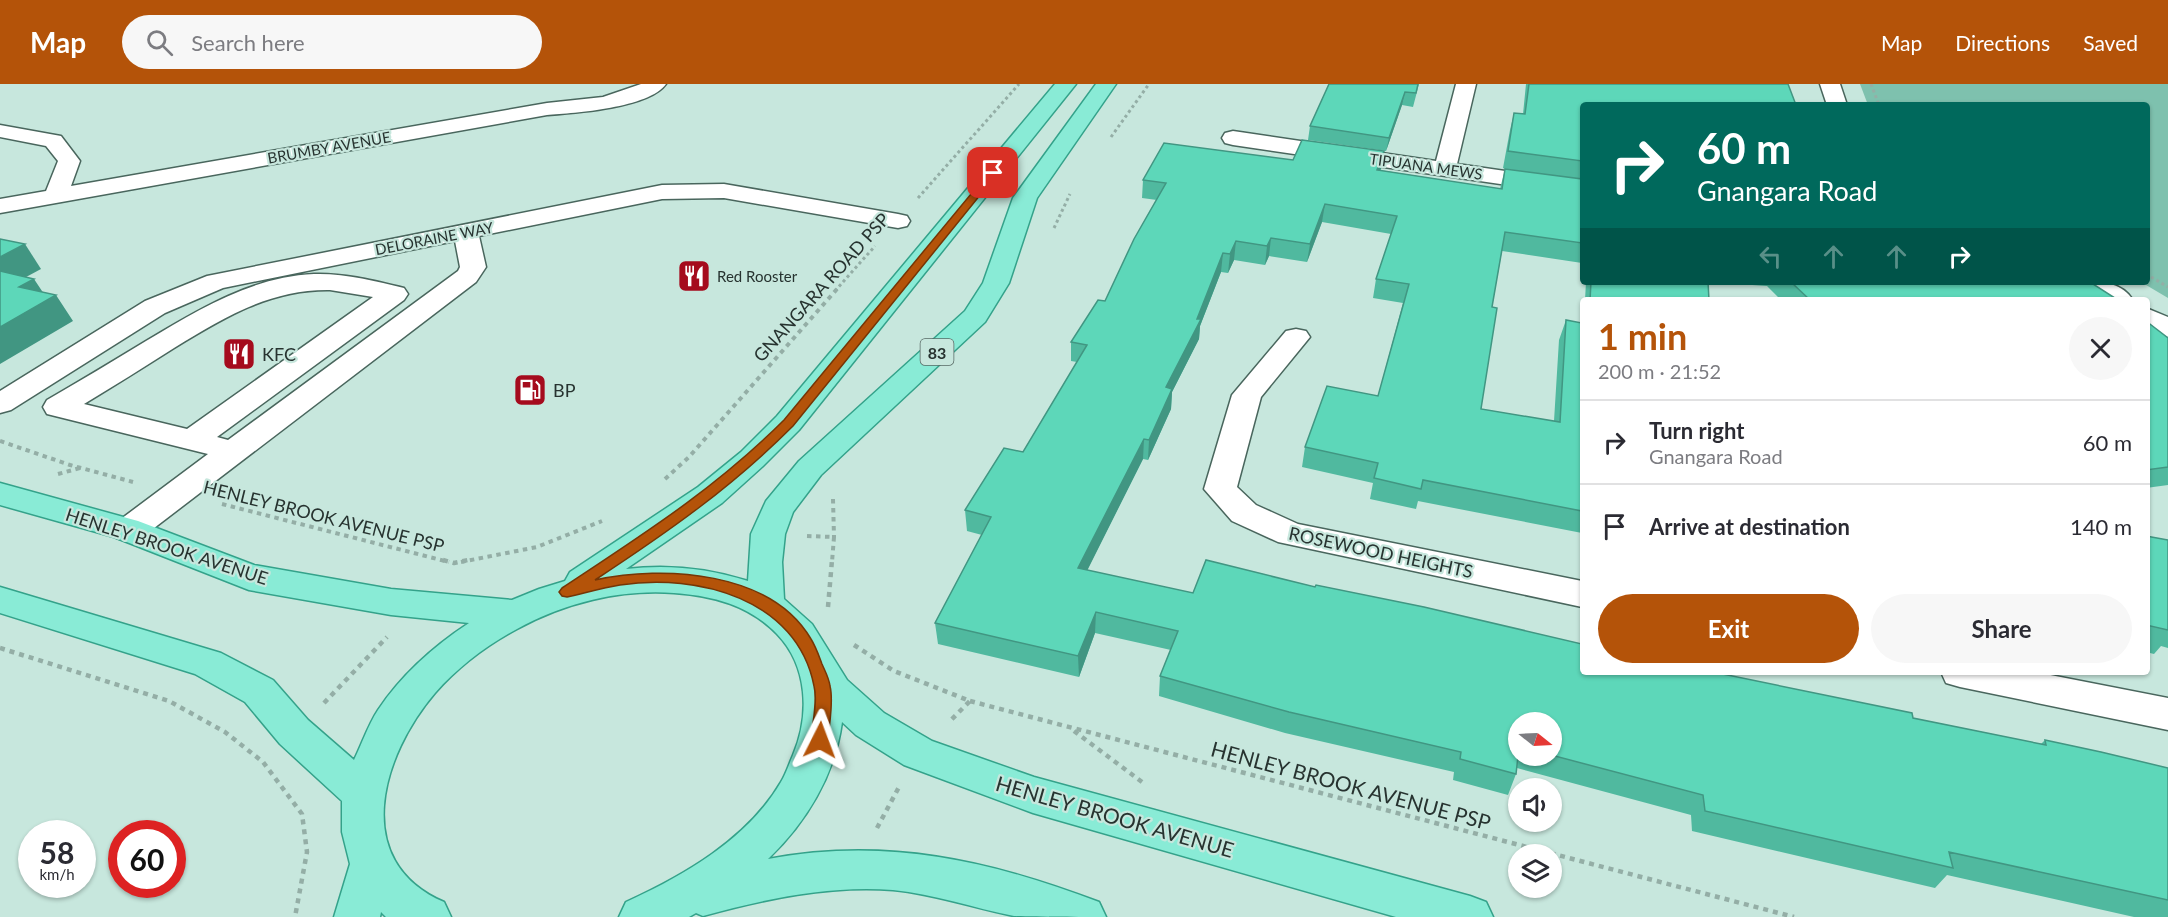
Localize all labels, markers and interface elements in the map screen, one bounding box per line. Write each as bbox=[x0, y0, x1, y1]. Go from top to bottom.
search box bbox=[122, 15, 542, 69]
text: Map bbox=[30, 25, 86, 59]
icon: search bbox=[143, 26, 176, 59]
text: Search here bbox=[191, 29, 305, 56]
text: Map bbox=[1881, 30, 1922, 55]
text: Directions bbox=[1955, 30, 2050, 55]
text: Saved bbox=[2083, 30, 2138, 55]
text: 60 m bbox=[1697, 123, 1791, 173]
icon: right bbox=[1598, 126, 1676, 204]
street label: BRUMBY AVENUE bbox=[266, 127, 392, 167]
pin bbox=[967, 147, 1018, 198]
street label: TIPUANA MEWS bbox=[1368, 149, 1484, 183]
icon: arrive bbox=[976, 156, 1009, 189]
text: Gnangara Road bbox=[1697, 174, 1877, 207]
street label: GNANGARA ROAD PSP bbox=[748, 208, 894, 366]
street label: DELORAINE WAY bbox=[373, 218, 495, 258]
icon: left bbox=[1754, 240, 1787, 273]
icon: ahead bbox=[1817, 240, 1850, 273]
icon: ahead bbox=[1880, 240, 1913, 273]
icon: right bbox=[1943, 240, 1976, 273]
restaurant icon: Red Rooster bbox=[676, 258, 712, 294]
place label: Red Rooster bbox=[717, 267, 798, 285]
text: 1 min bbox=[1598, 314, 1687, 358]
button: close bbox=[2069, 317, 2132, 380]
restaurant icon: KFC bbox=[221, 336, 257, 372]
road number: 83 bbox=[920, 339, 954, 365]
place label: KFC bbox=[262, 343, 296, 365]
text: 200 m · 21:52 bbox=[1598, 359, 1721, 383]
fuel station icon: BP bbox=[512, 372, 548, 408]
place label: BP bbox=[553, 379, 576, 401]
text: Turn right bbox=[1649, 417, 1744, 444]
icon: right bbox=[1598, 426, 1631, 459]
text: 60 m bbox=[2083, 429, 2132, 456]
text: Gnangara Road bbox=[1649, 444, 1783, 468]
street label: HENLEY BROOK AVENUE PSP bbox=[201, 475, 447, 557]
street label: HENLEY BROOK AVENUE bbox=[63, 503, 271, 589]
icon: arrive bbox=[1598, 510, 1631, 543]
text: Arrive at destination bbox=[1649, 513, 1850, 540]
text: 140 m bbox=[2070, 513, 2132, 540]
street label: ROSEWOOD HEIGHTS bbox=[1287, 522, 1475, 582]
button: Exit bbox=[1598, 594, 1859, 663]
button: Share bbox=[1871, 594, 2132, 663]
position arrow bbox=[788, 708, 852, 772]
north arrow bbox=[1508, 712, 1562, 766]
map controls bbox=[1508, 712, 1562, 898]
street label: HENLEY BROOK AVENUE PSP bbox=[1208, 736, 1494, 834]
street label: HENLEY BROOK AVENUE bbox=[993, 770, 1237, 862]
button: sound bbox=[1508, 778, 1562, 832]
speed limit sign: 60 bbox=[108, 820, 186, 898]
text: 58 bbox=[40, 834, 74, 870]
button: layers bbox=[1508, 844, 1562, 898]
text: km/h bbox=[39, 865, 75, 883]

